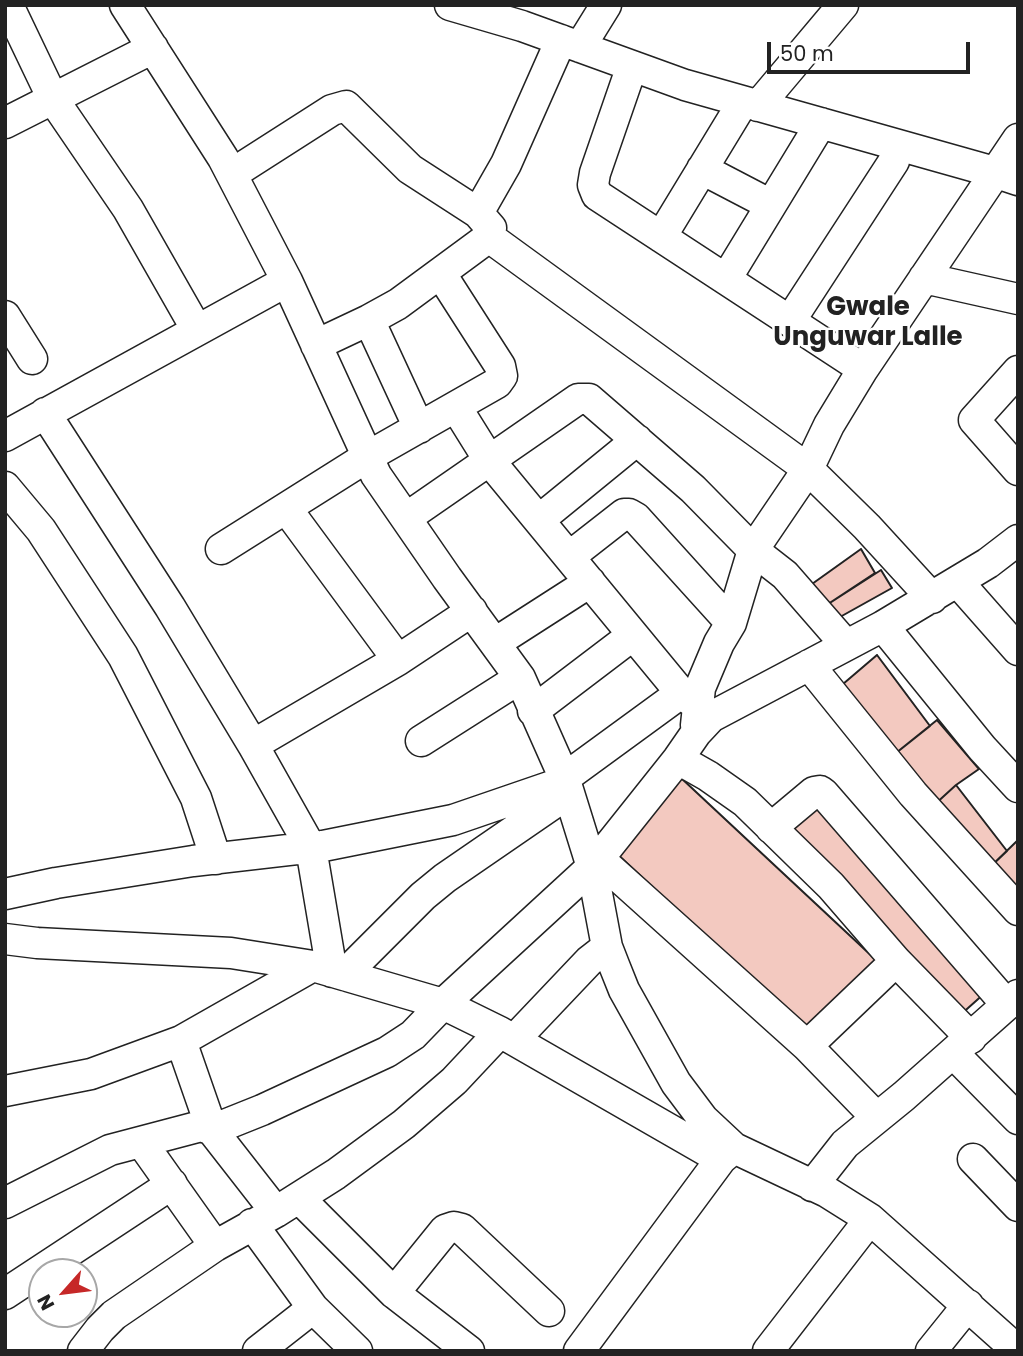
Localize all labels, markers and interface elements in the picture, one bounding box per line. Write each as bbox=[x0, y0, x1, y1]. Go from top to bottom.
scale bar bbox=[771, 28, 974, 72]
text: 50 m bbox=[780, 39, 834, 68]
district label: Gwale Unguwar Lalle bbox=[773, 292, 963, 354]
north arrow bbox=[28, 1258, 98, 1328]
text: N bbox=[31, 1290, 61, 1315]

